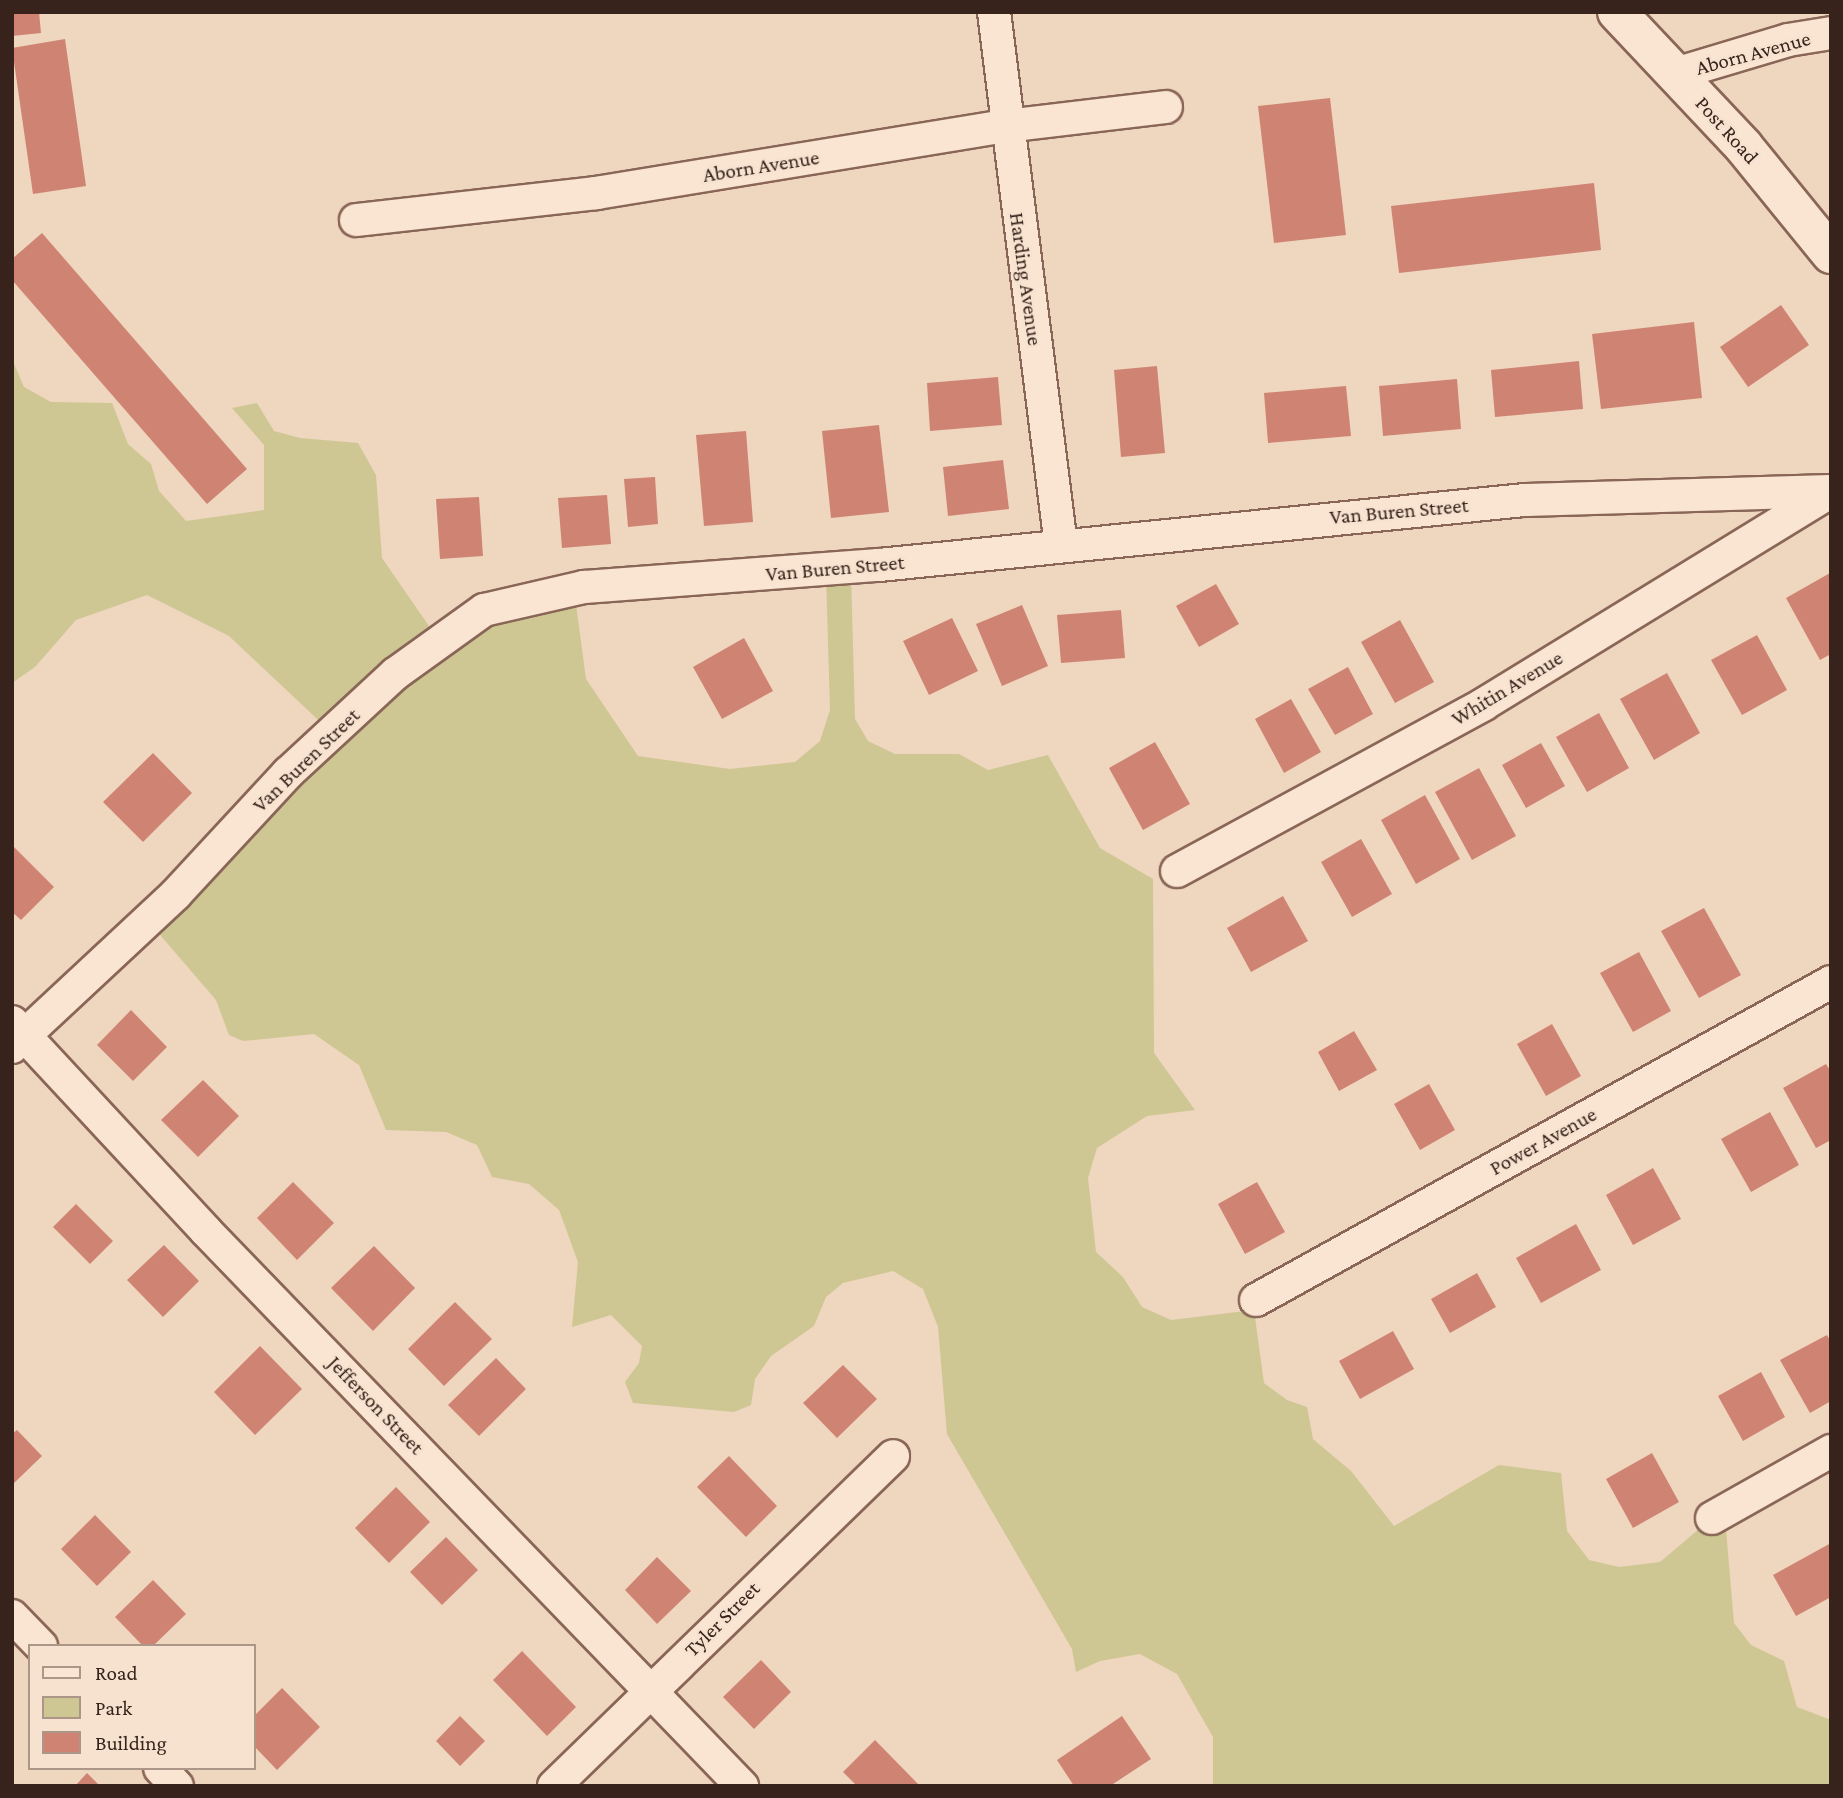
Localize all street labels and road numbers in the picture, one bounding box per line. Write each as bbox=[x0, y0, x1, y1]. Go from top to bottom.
street label: Aborn Avenue bbox=[1693, 26, 1813, 80]
street label: Post Road bbox=[1690, 91, 1764, 169]
street label: Aborn Avenue bbox=[701, 144, 821, 188]
street label: Harding Avenue bbox=[1004, 211, 1048, 347]
street label: Van Buren Street bbox=[1329, 492, 1469, 530]
street label: Van Buren Street bbox=[765, 549, 905, 587]
street label: Whitin Avenue bbox=[1447, 645, 1567, 731]
street label: Van Buren Street bbox=[247, 703, 365, 817]
street label: Power Avenue bbox=[1485, 1101, 1601, 1181]
street label: Jefferson Street bbox=[323, 1350, 429, 1460]
street label: Tyler Street bbox=[679, 1576, 765, 1662]

